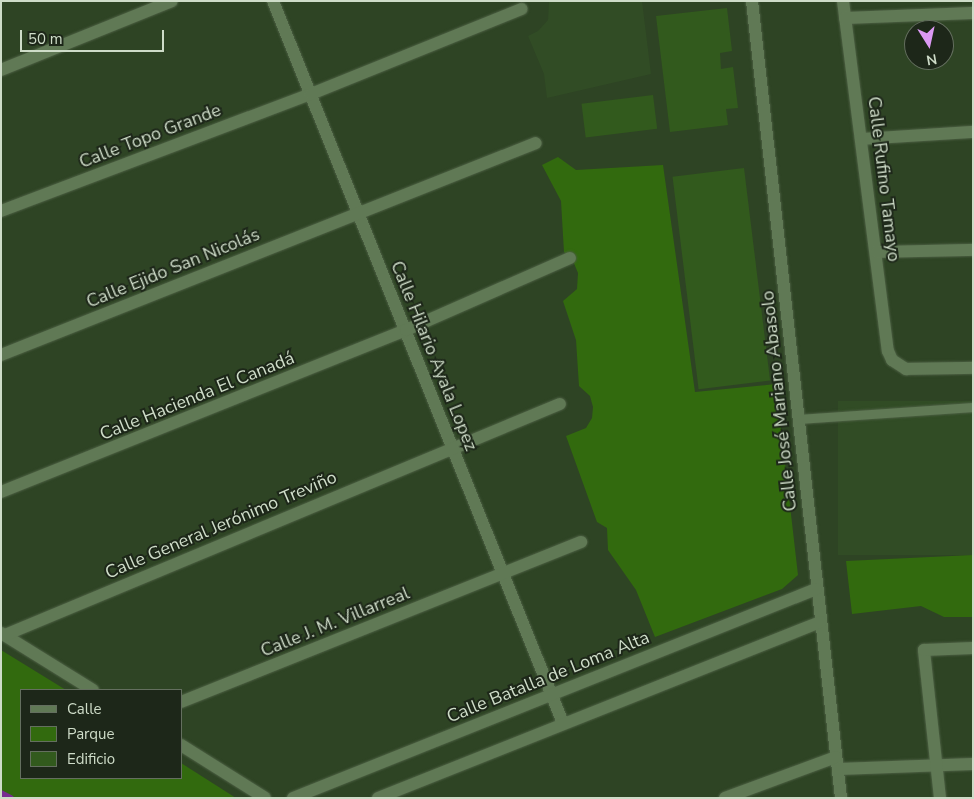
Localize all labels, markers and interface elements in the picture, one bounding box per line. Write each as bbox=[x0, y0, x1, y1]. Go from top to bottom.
scale bar bbox=[22, 20, 166, 52]
north arrow bbox=[904, 20, 954, 70]
text: 50 m bbox=[28, 29, 63, 49]
text: N bbox=[925, 49, 938, 70]
street label: Calle Rufino Tamayo bbox=[863, 95, 905, 263]
street label: Calle Topo Grande bbox=[76, 99, 224, 173]
street label: Calle Ejido San Nicolás bbox=[83, 223, 263, 313]
street label: Calle Hilario Ayala Lopez bbox=[386, 258, 482, 454]
street label: Calle José Mariano Abasolo bbox=[757, 290, 801, 512]
street label: Calle Hacienda El Canadá bbox=[97, 347, 297, 445]
street label: Calle General Jerónimo Treviño bbox=[102, 466, 340, 584]
street label: Calle J. M. Villarreal bbox=[257, 582, 413, 662]
street label: Calle Batalla de Loma Alta bbox=[444, 626, 652, 728]
legend bbox=[20, 689, 182, 779]
text: Calle bbox=[67, 699, 102, 719]
text: Parque bbox=[67, 724, 115, 744]
text: Edificio bbox=[67, 749, 115, 769]

